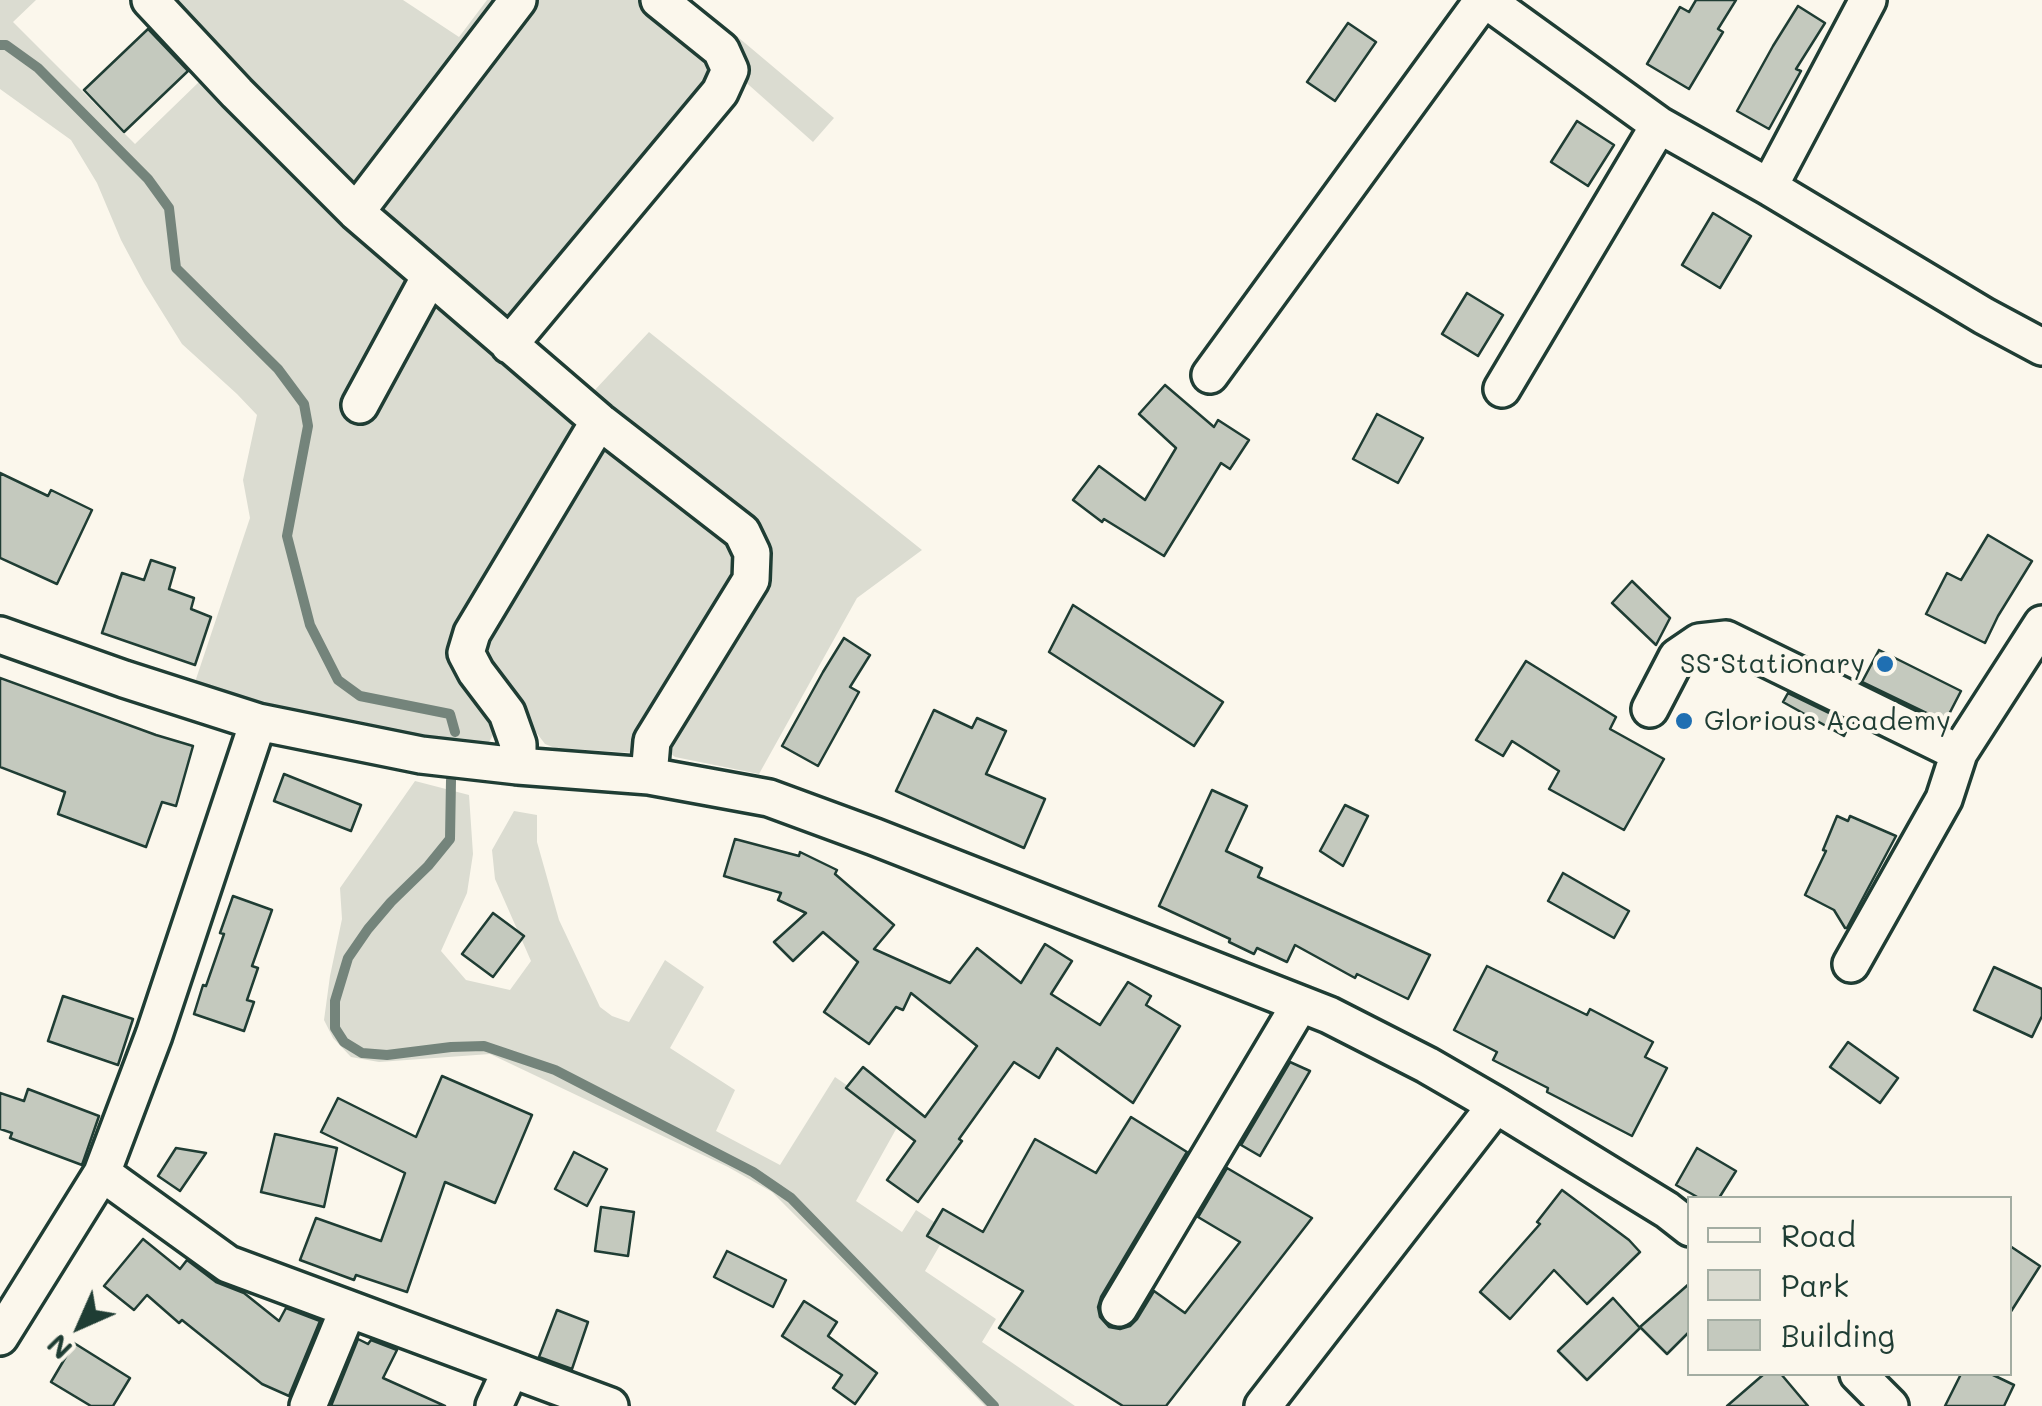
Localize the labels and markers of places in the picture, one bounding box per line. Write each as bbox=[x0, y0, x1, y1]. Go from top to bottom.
place label: SS Stationary bbox=[1680, 647, 1865, 681]
marker: SS Stationary bbox=[1874, 653, 1896, 675]
place label: Glorious Academy bbox=[1704, 704, 1951, 738]
marker: Glorious Academy bbox=[1673, 710, 1695, 732]

